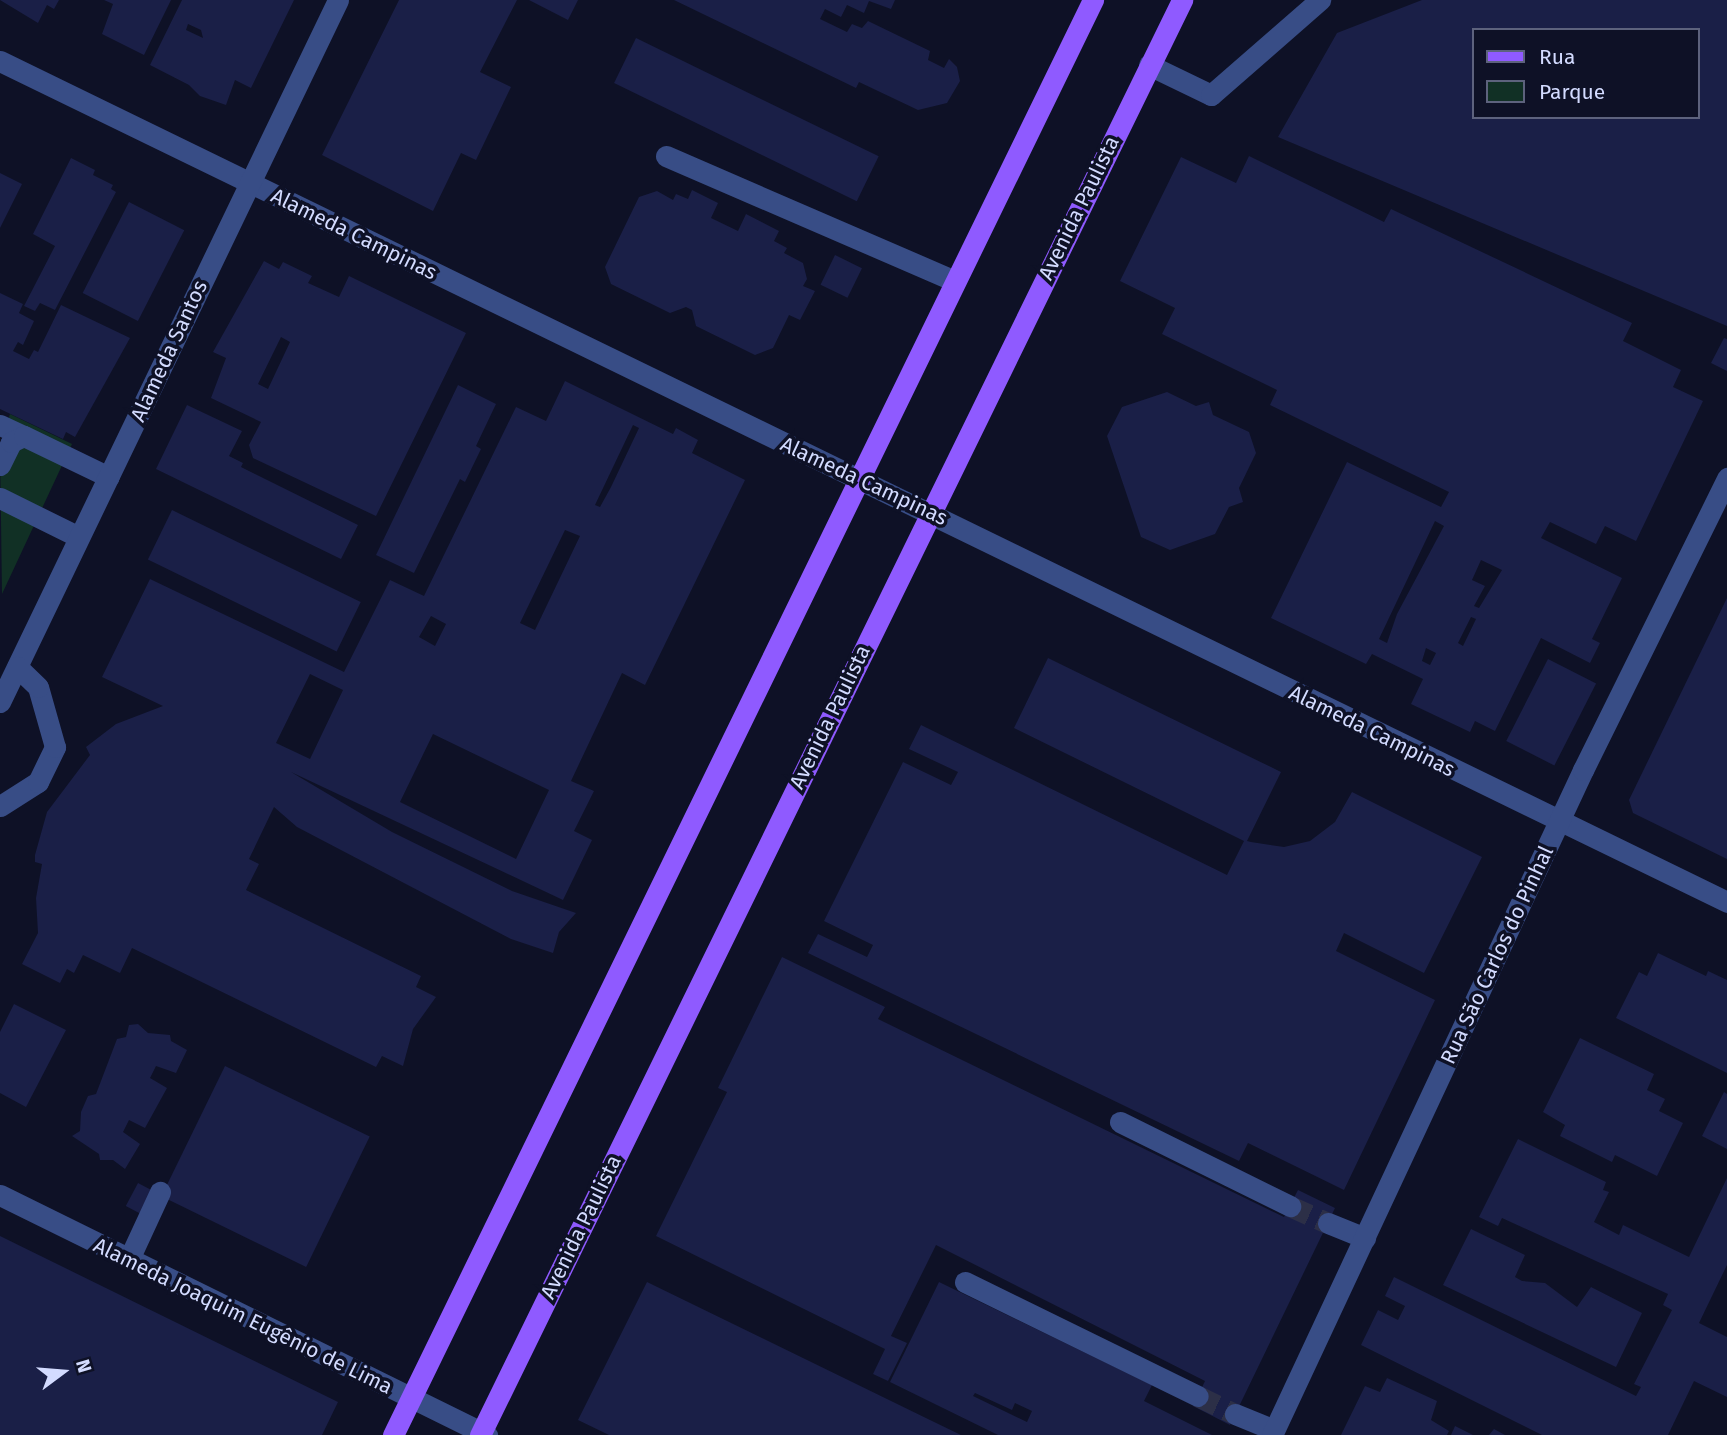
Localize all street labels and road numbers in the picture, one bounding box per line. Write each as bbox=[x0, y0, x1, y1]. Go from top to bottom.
street label: Avenida Paulista bbox=[1033, 132, 1125, 284]
street label: Alameda Campinas bbox=[267, 183, 441, 285]
street label: Alameda Santos bbox=[125, 276, 213, 426]
street label: Alameda Campinas bbox=[777, 431, 951, 531]
street label: Avenida Paulista bbox=[784, 641, 876, 793]
street label: Alameda Campinas bbox=[1285, 680, 1459, 782]
street label: Rua São Carlos do Pinhal bbox=[1435, 842, 1559, 1068]
street label: Avenida Paulista bbox=[535, 1151, 627, 1303]
street label: Alameda Joaquim Eugênio de Lima bbox=[90, 1233, 396, 1399]

